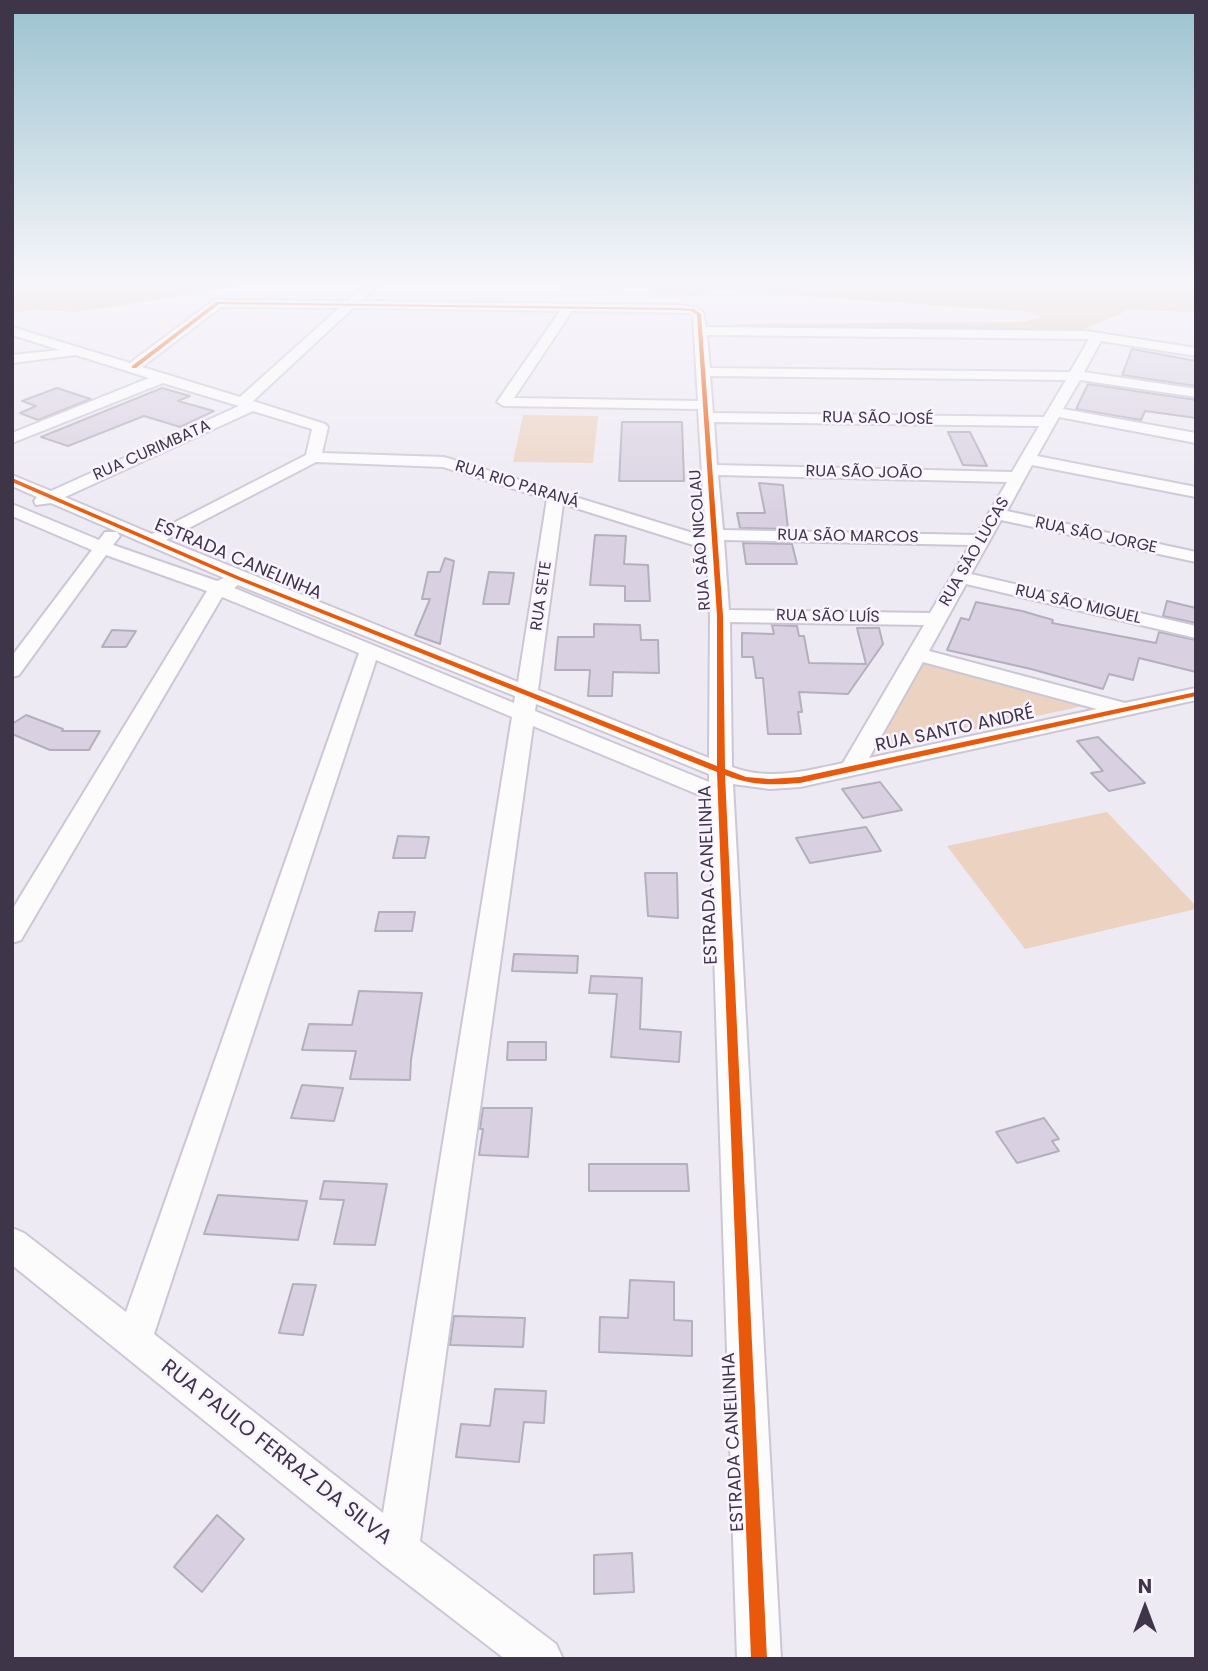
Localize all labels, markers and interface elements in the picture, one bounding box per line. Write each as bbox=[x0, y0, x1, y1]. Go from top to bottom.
street label: RUA SÃO JOSÉ bbox=[822, 408, 934, 430]
street label: RUA CURIMBATA bbox=[90, 417, 214, 485]
street label: RUA RIO PARANÁ bbox=[453, 457, 581, 513]
street label: RUA SÃO JOÃO bbox=[805, 462, 923, 484]
street label: RUA SÃO NICOLAU bbox=[686, 469, 716, 611]
street label: RUA SÃO LUCAS bbox=[936, 494, 1014, 610]
street label: RUA SÃO JORGE bbox=[1033, 514, 1159, 558]
street label: ESTRADA CANELINHA bbox=[151, 515, 325, 605]
street label: RUA SÃO MARCOS bbox=[777, 526, 919, 548]
street label: RUA SETE bbox=[528, 560, 556, 632]
street label: RUA SÃO MIGUEL bbox=[1013, 581, 1143, 629]
street label: RUA SÃO LUÍS bbox=[776, 606, 880, 628]
street label: RUA SANTO ANDRÉ bbox=[874, 703, 1036, 757]
street label: ESTRADA CANELINHA bbox=[695, 785, 723, 965]
street label: ESTRADA CANELINHA bbox=[719, 1352, 749, 1532]
street label: RUA PAULO FERRAZ DA SILVA bbox=[156, 1355, 396, 1551]
north arrow bbox=[1110, 1573, 1180, 1643]
text: N bbox=[1138, 1573, 1152, 1600]

